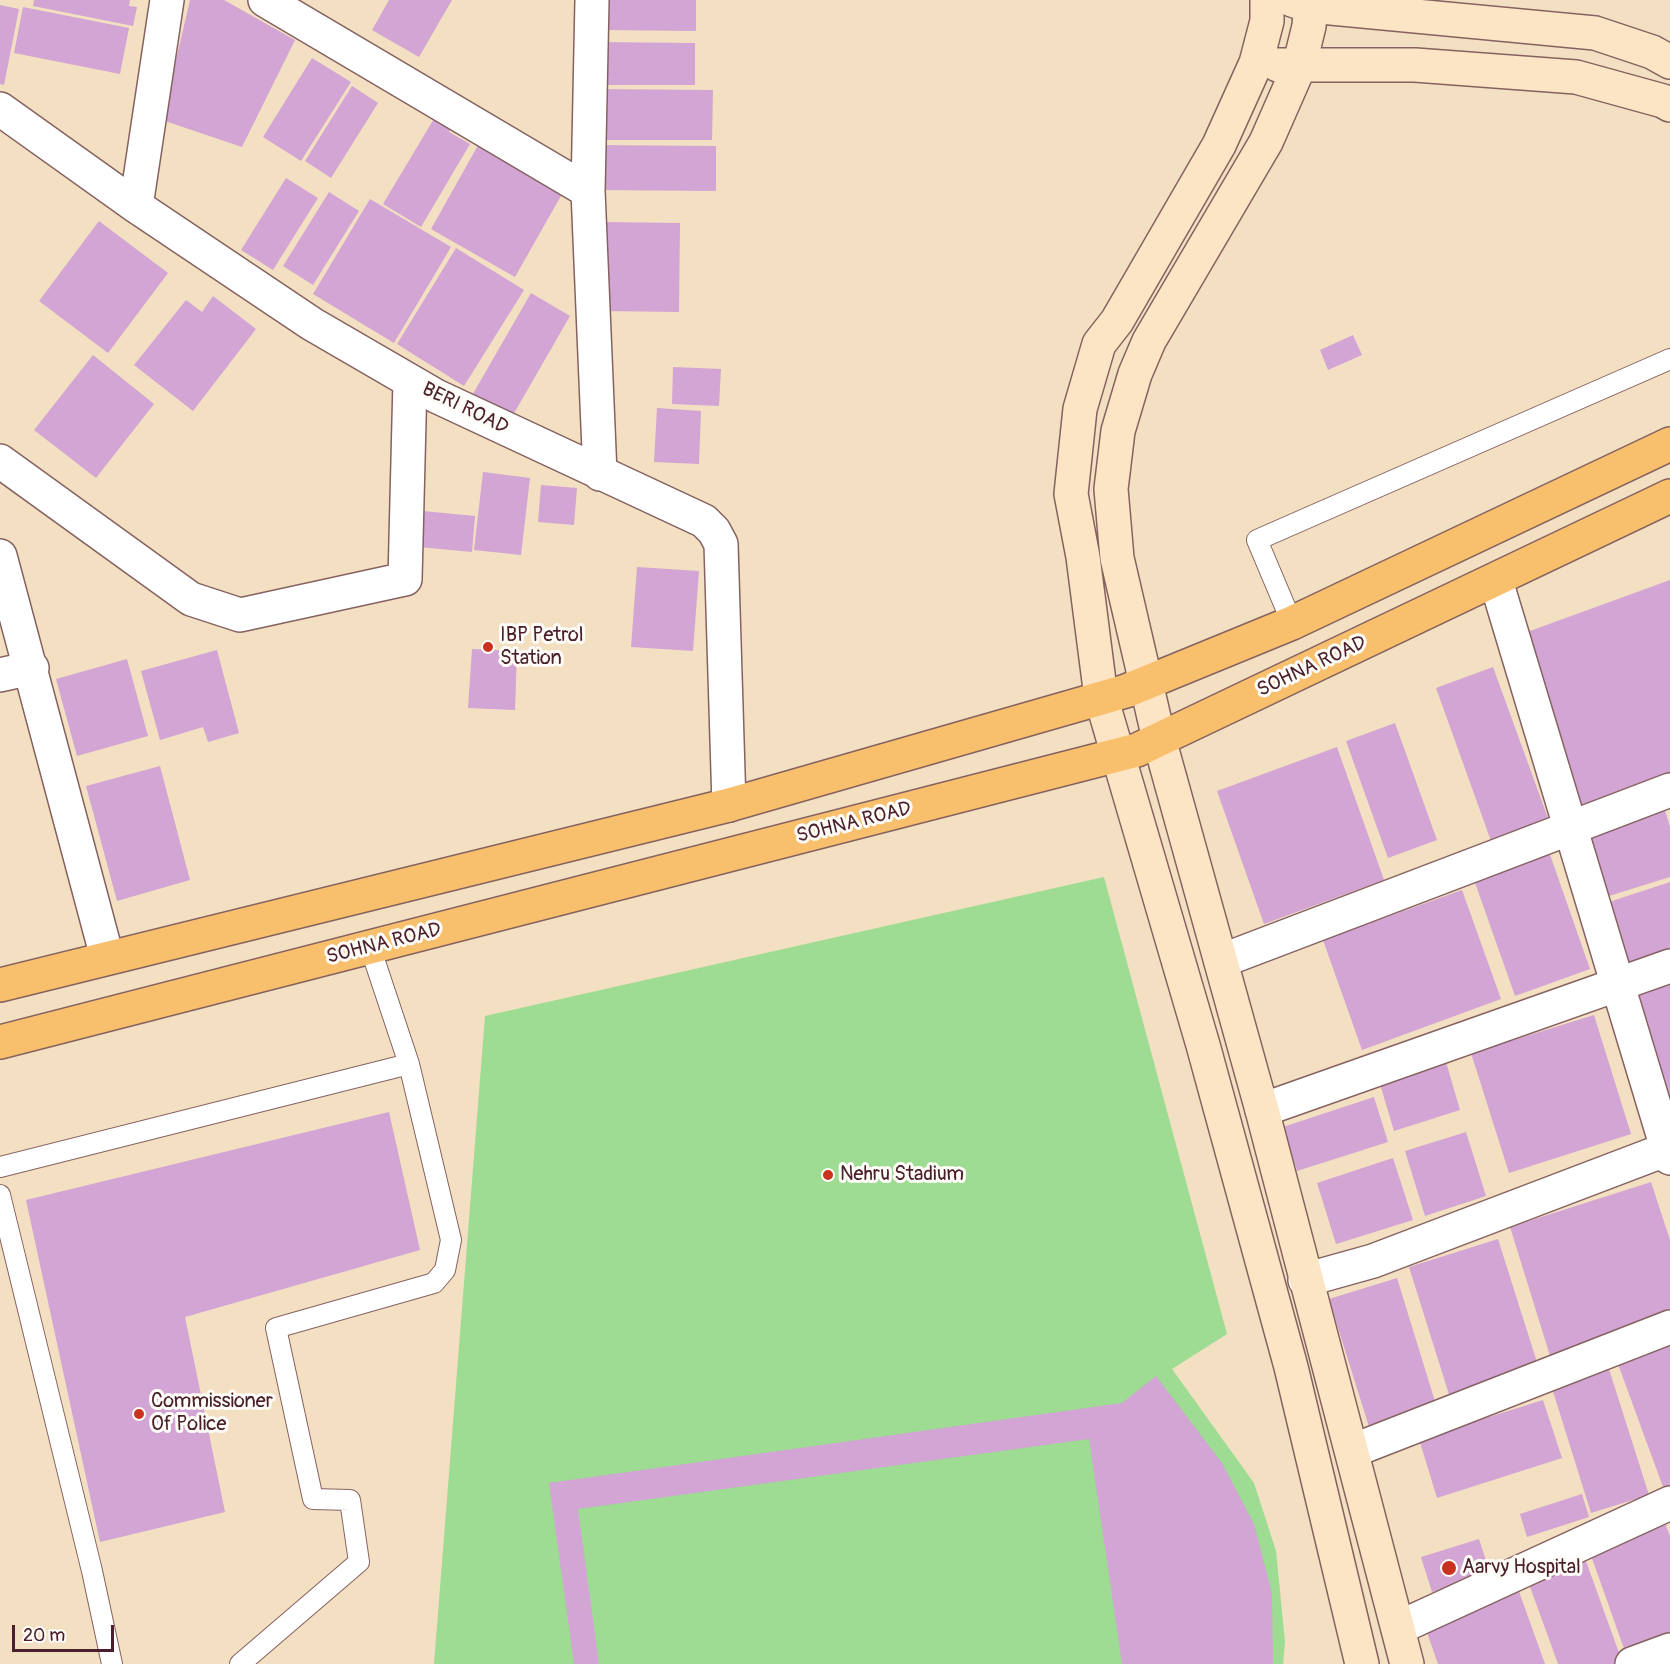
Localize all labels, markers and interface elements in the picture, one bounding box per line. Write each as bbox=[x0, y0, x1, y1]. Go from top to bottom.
street label: BERI ROAD bbox=[418, 378, 512, 440]
place label: IBP Petrol Station bbox=[500, 624, 584, 671]
street label: SOHNA ROAD bbox=[1254, 631, 1370, 703]
marker: IBP Petrol Station bbox=[481, 640, 495, 654]
street label: SOHNA ROAD bbox=[794, 797, 914, 849]
street label: SOHNA ROAD bbox=[324, 918, 444, 970]
place label: Nehru Stadium bbox=[840, 1163, 964, 1187]
marker: Nehru Stadium bbox=[821, 1168, 835, 1182]
place label: Commissioner Of Police bbox=[151, 1390, 273, 1437]
marker: Commissioner Of Police bbox=[132, 1407, 146, 1421]
place label: Aarvy Hospital bbox=[1462, 1556, 1581, 1580]
marker: Aarvy Hospital bbox=[1440, 1559, 1458, 1577]
scale bar bbox=[15, 1613, 117, 1651]
text: 20 m bbox=[23, 1624, 65, 1647]

